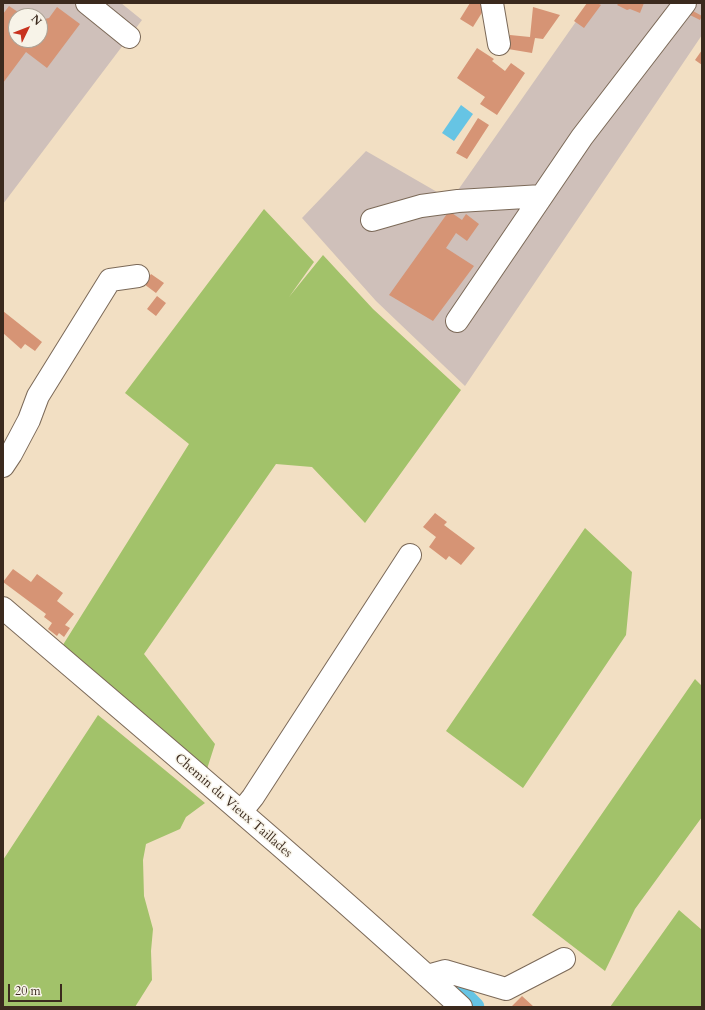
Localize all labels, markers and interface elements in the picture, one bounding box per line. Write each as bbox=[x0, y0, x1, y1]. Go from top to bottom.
north arrow bbox=[8, 8, 48, 48]
text: N bbox=[28, 12, 45, 29]
street label: Chemin du Vieux Taillades bbox=[171, 751, 295, 861]
scale bar bbox=[10, 976, 64, 1002]
text: 20 m bbox=[15, 983, 41, 999]

